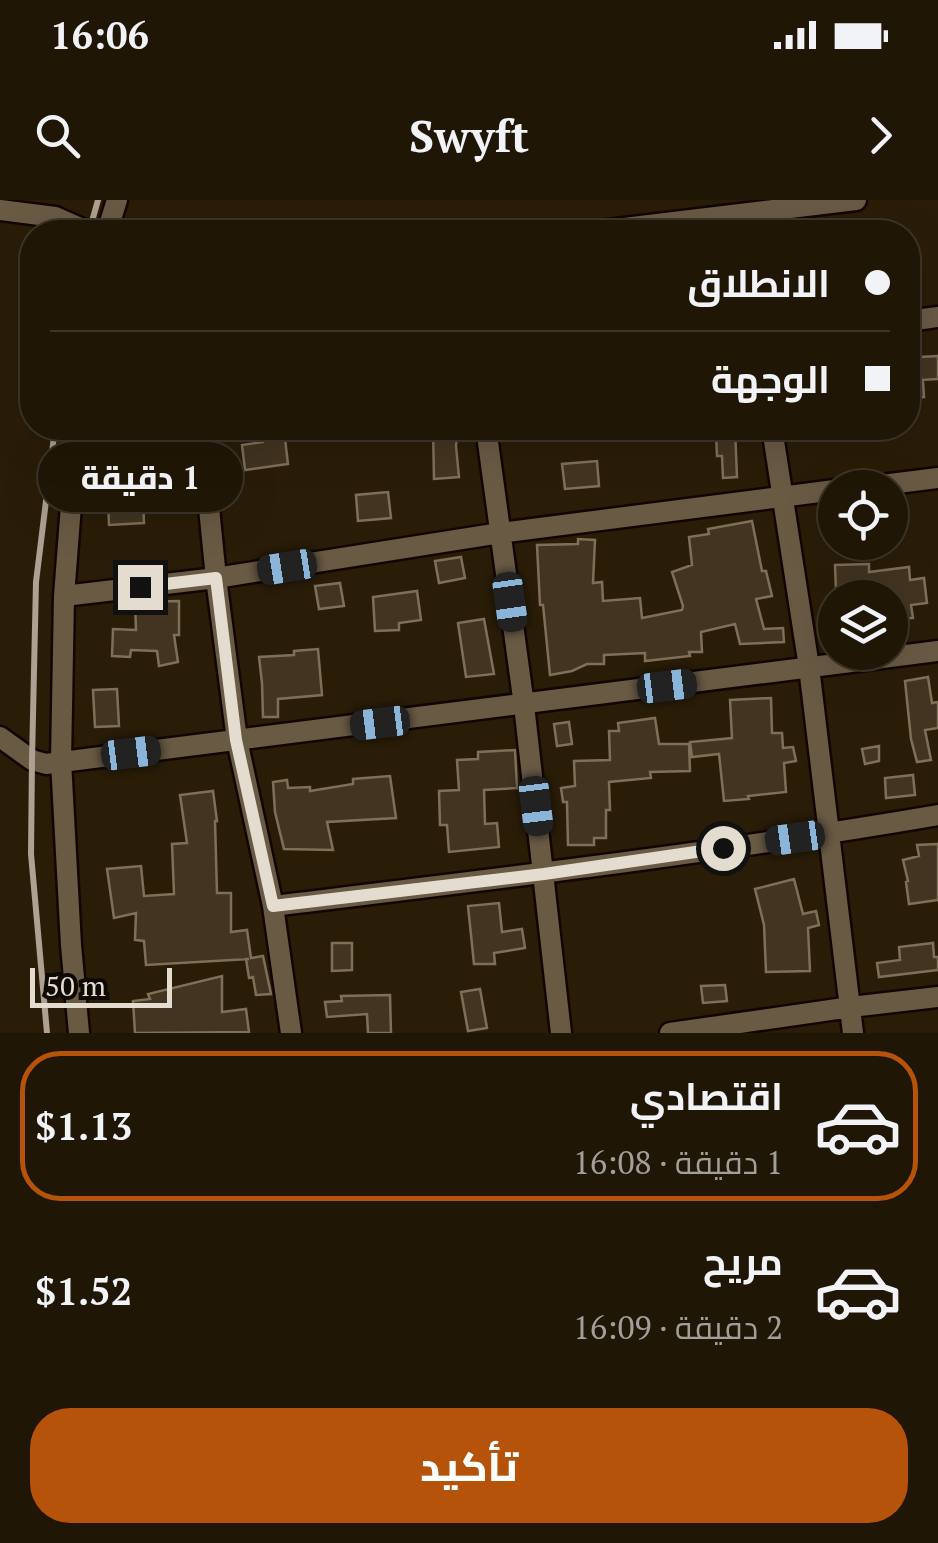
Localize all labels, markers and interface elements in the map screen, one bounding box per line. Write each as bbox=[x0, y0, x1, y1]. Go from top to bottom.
text: 16:06 bbox=[50, 10, 149, 60]
text: Swyft bbox=[409, 105, 529, 165]
icon: search bbox=[30, 108, 85, 163]
icon: forward bbox=[853, 108, 908, 163]
text: الانطلاق bbox=[687, 258, 830, 308]
text: الوجهة bbox=[711, 354, 830, 404]
callout: 1 دقيقة bbox=[38, 442, 242, 512]
text: 1 دقيقة bbox=[81, 456, 200, 498]
map controls bbox=[818, 470, 908, 670]
button: locate bbox=[818, 470, 908, 560]
car bbox=[255, 547, 319, 587]
route end bbox=[118, 565, 163, 610]
car bbox=[491, 570, 529, 634]
button: layers bbox=[818, 580, 908, 670]
car bbox=[635, 667, 699, 705]
car bbox=[348, 704, 412, 742]
car bbox=[99, 734, 163, 772]
car bbox=[517, 774, 555, 838]
car bbox=[763, 819, 827, 857]
route start bbox=[701, 826, 746, 871]
scale bar bbox=[30, 963, 172, 1008]
text: 50 m bbox=[45, 967, 106, 1004]
text: اقتصادي bbox=[630, 1071, 783, 1121]
icon: car bbox=[813, 1081, 903, 1171]
text: $1.13 bbox=[35, 1101, 132, 1151]
text: 1 دقيقة · 16:08 bbox=[573, 1141, 783, 1183]
text: مريح bbox=[703, 1236, 783, 1286]
icon: car bbox=[813, 1246, 903, 1336]
text: $1.52 bbox=[35, 1266, 132, 1316]
text: 2 دقيقة · 16:09 bbox=[573, 1306, 783, 1348]
button: تأكيد bbox=[30, 1408, 908, 1523]

